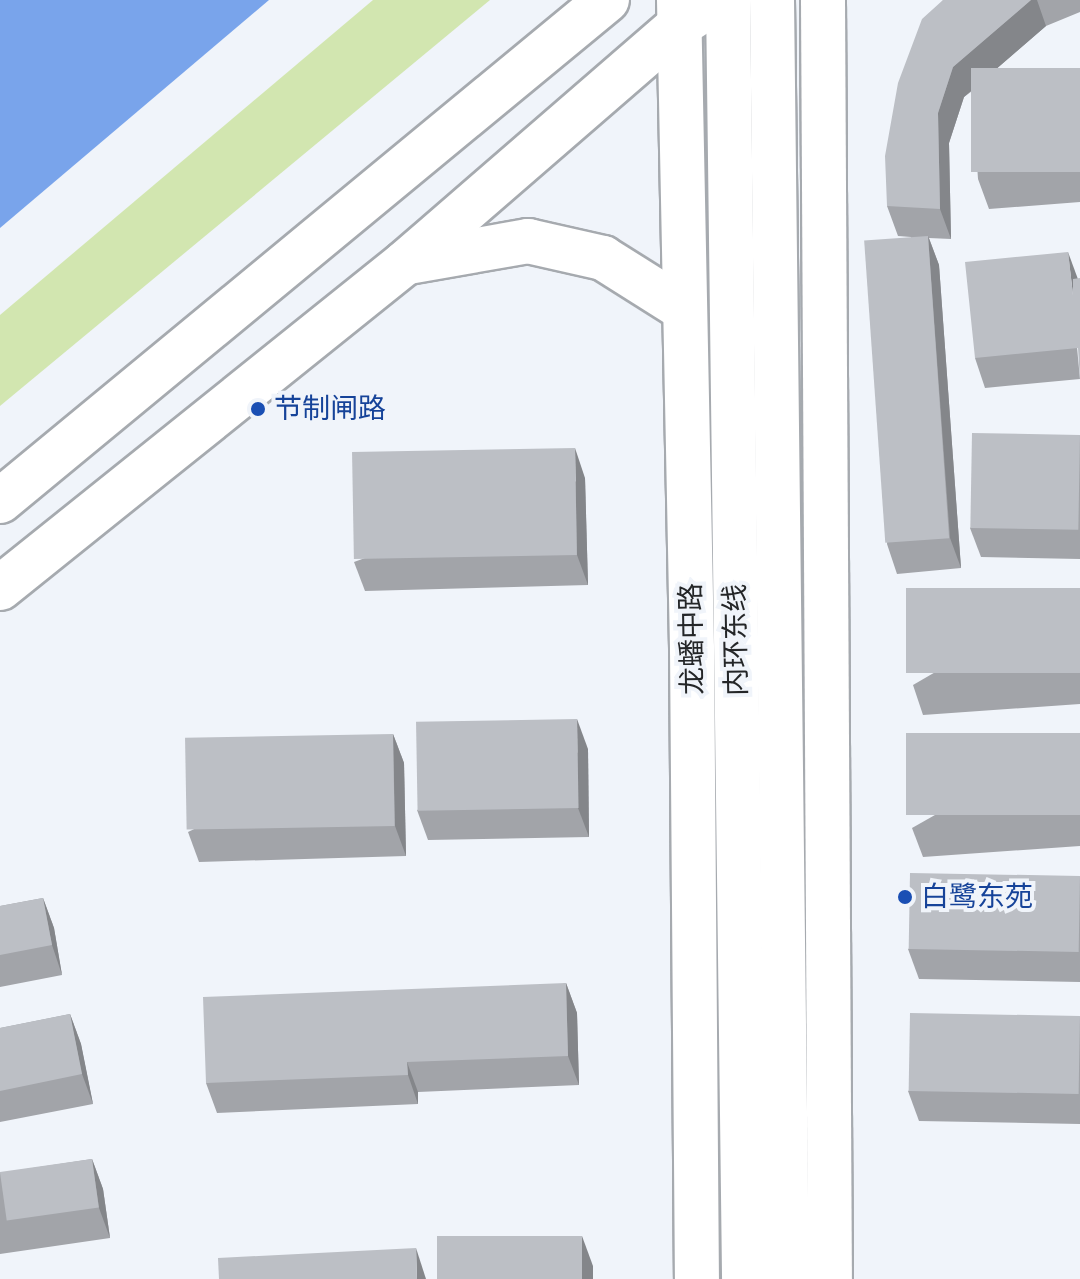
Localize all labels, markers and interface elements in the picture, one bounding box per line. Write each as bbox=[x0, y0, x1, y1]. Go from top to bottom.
place label: 节制闸路 bbox=[274, 392, 386, 426]
marker: 节制闸路 bbox=[249, 400, 267, 418]
street label: 龙蟠中路 bbox=[674, 583, 710, 695]
street label: 内环东线 bbox=[718, 584, 754, 696]
place label: 白鹭东苑 bbox=[921, 880, 1033, 914]
marker: 白鹭东苑 bbox=[896, 888, 914, 906]

